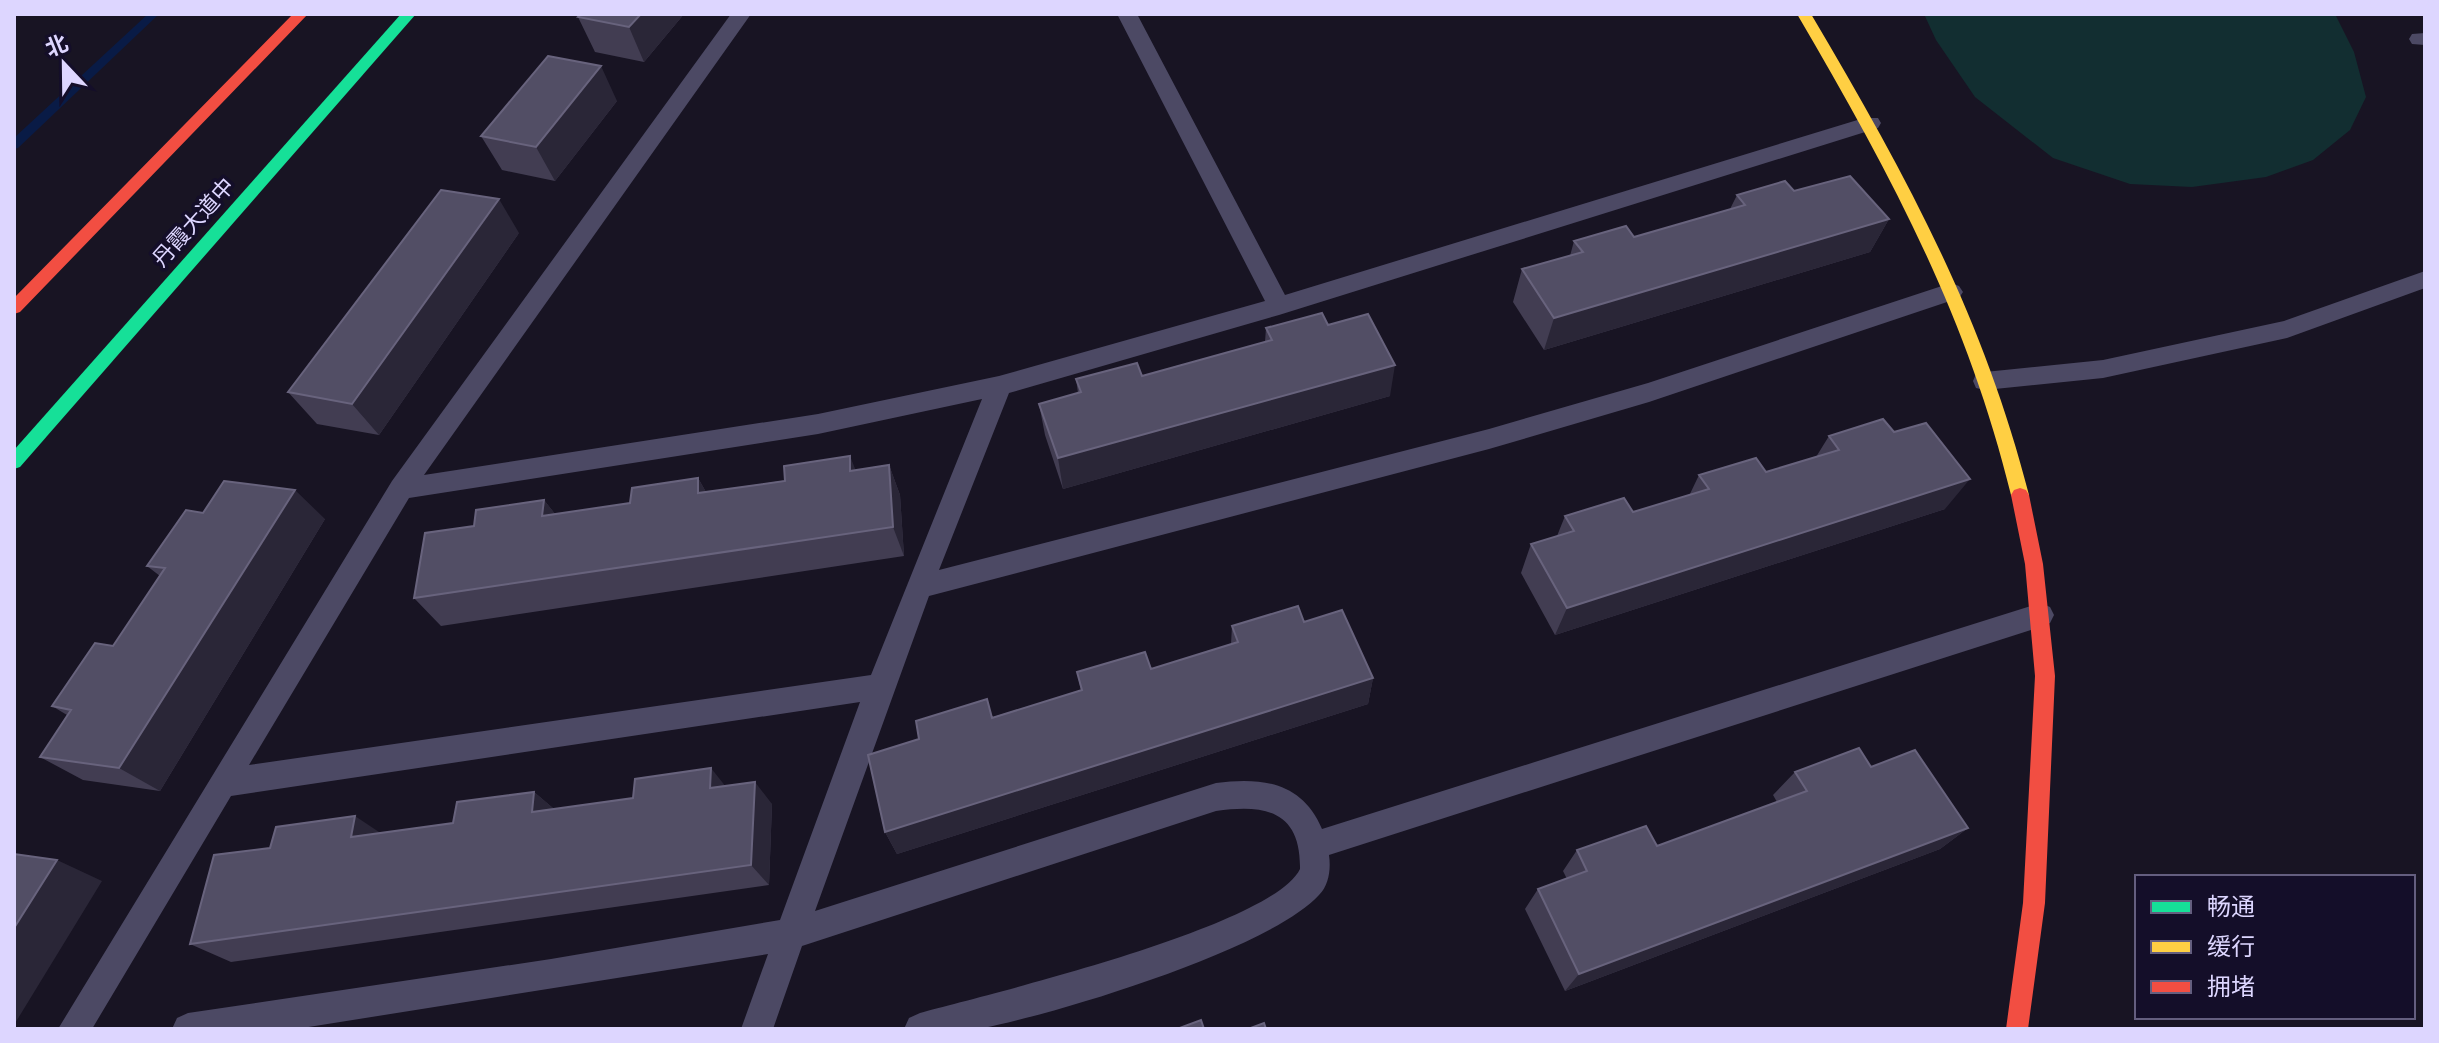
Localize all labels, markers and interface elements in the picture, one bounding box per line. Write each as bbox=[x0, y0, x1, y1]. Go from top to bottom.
north arrow bbox=[24, 24, 104, 104]
text: 北 bbox=[41, 28, 71, 61]
street label: 丹霞大道中 bbox=[146, 172, 239, 271]
legend bbox=[2135, 875, 2415, 1019]
text: 畅通 bbox=[2207, 891, 2255, 920]
text: 缓行 bbox=[2207, 931, 2255, 960]
text: 拥堵 bbox=[2207, 971, 2255, 1000]

